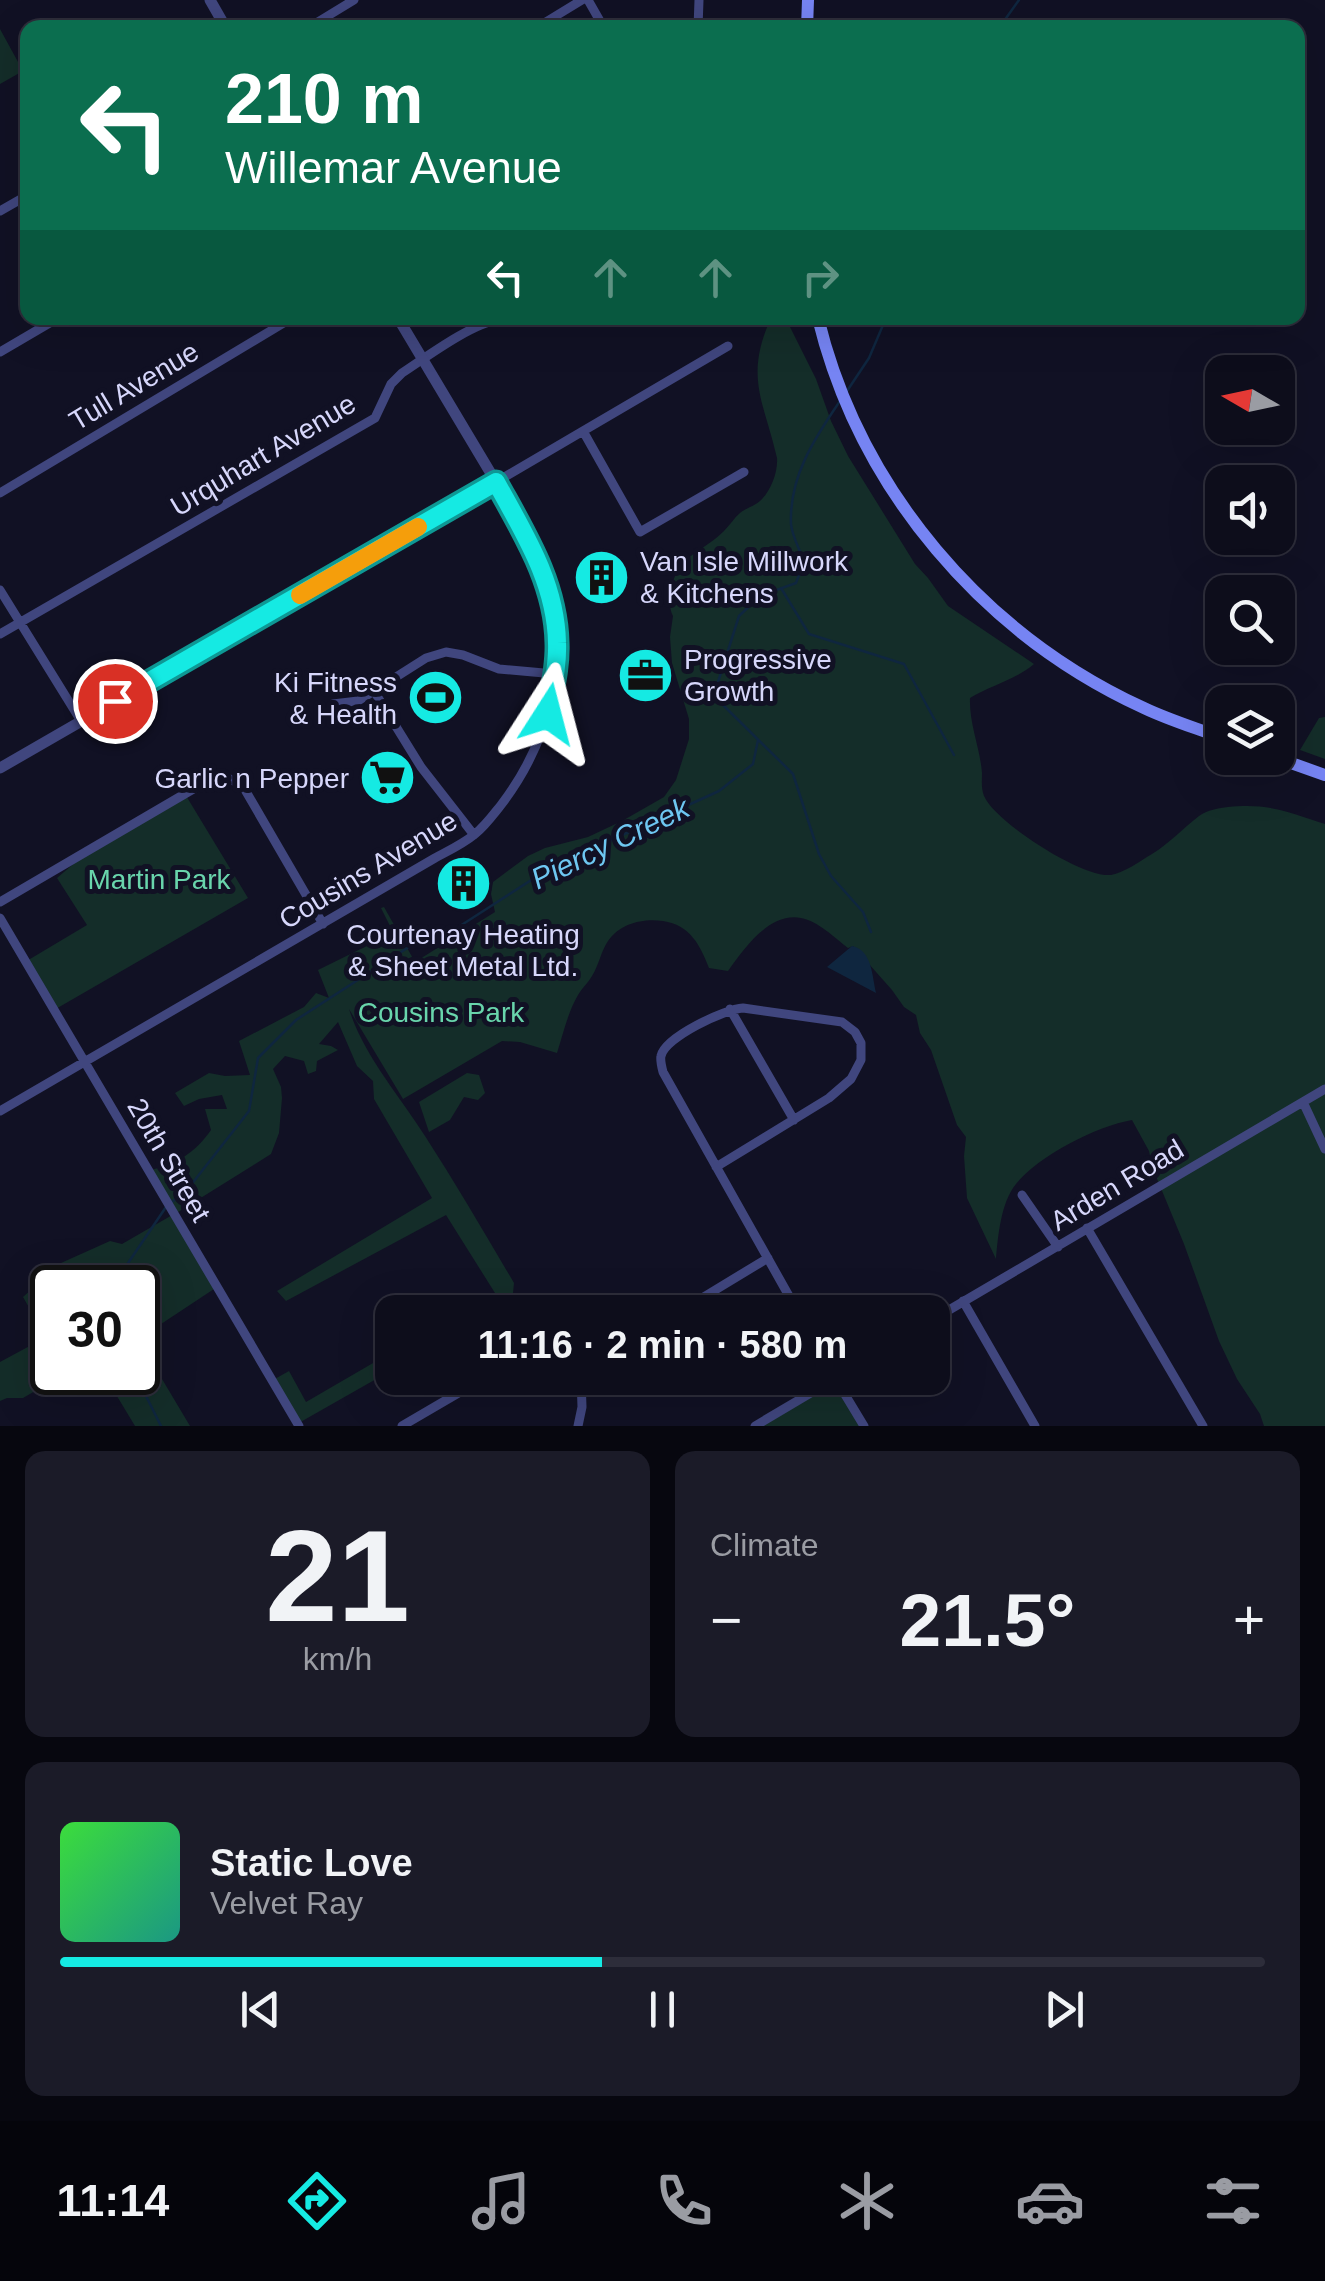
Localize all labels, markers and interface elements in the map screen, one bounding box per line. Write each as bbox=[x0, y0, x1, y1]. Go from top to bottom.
icon: left bbox=[60, 60, 190, 190]
text: 210 m bbox=[225, 60, 423, 138]
text: Willemar Avenue bbox=[225, 142, 562, 193]
icon: left bbox=[478, 250, 533, 305]
icon: ahead bbox=[583, 250, 638, 305]
icon: ahead bbox=[688, 250, 743, 305]
icon: right bbox=[793, 250, 848, 305]
street label: Tull Avenue bbox=[64, 335, 204, 437]
north arrow bbox=[1205, 355, 1295, 445]
map controls bbox=[1205, 355, 1295, 775]
street label: Urquhart Avenue bbox=[165, 388, 361, 522]
button: sound bbox=[1205, 465, 1295, 555]
place label: Van Isle Millwork & Kitchens bbox=[640, 546, 849, 609]
building icon: Van Isle Millwork & Kitchens bbox=[571, 547, 631, 607]
button: search bbox=[1205, 575, 1295, 665]
place label: Progressive Growth bbox=[684, 644, 832, 707]
office icon: Progressive Growth bbox=[615, 645, 675, 705]
pin bbox=[73, 659, 158, 744]
position arrow bbox=[496, 662, 600, 766]
place label: Ki Fitness & Health bbox=[274, 667, 397, 730]
sports icon: Ki Fitness & Health bbox=[406, 668, 466, 728]
icon: arrive bbox=[88, 674, 143, 729]
button: layers bbox=[1205, 685, 1295, 775]
supermarket icon: Garlic n Pepper bbox=[358, 748, 418, 808]
place label: Garlic n Pepper bbox=[154, 763, 349, 794]
water label: Piercy Creek bbox=[526, 790, 696, 895]
street label: Cousins Avenue bbox=[274, 805, 462, 935]
building icon: Courtenay Heating & Sheet Metal Ltd. bbox=[433, 853, 493, 913]
park label: Martin Park bbox=[87, 864, 232, 895]
place label: Courtenay Heating & Sheet Metal Ltd. bbox=[346, 919, 580, 982]
park label: Cousins Park bbox=[358, 997, 525, 1028]
street label: 20th Street bbox=[121, 1093, 217, 1227]
street label: Arden Road bbox=[1045, 1133, 1189, 1237]
speed limit sign: 30 bbox=[30, 1265, 160, 1395]
text: 11:16 · 2 min · 580 m bbox=[478, 1324, 847, 1366]
text: 21 bbox=[265, 1503, 410, 1649]
text: Climate bbox=[710, 1527, 818, 1563]
text: 21.5° bbox=[900, 1578, 1075, 1662]
text: − bbox=[710, 1589, 742, 1651]
text: + bbox=[1233, 1589, 1265, 1651]
text: km/h bbox=[303, 1641, 372, 1677]
text: Static Love bbox=[210, 1842, 413, 1884]
text: Velvet Ray bbox=[210, 1885, 363, 1921]
icon: previous bbox=[233, 1982, 288, 2037]
icon: pause bbox=[635, 1982, 690, 2037]
icon: next bbox=[1037, 1982, 1092, 2037]
icon: directions bbox=[282, 2166, 352, 2236]
icon: music bbox=[466, 2166, 536, 2236]
icon: phone bbox=[649, 2166, 719, 2236]
icon: climate bbox=[832, 2166, 902, 2236]
icon: car bbox=[1015, 2166, 1085, 2236]
icon: filters bbox=[1198, 2166, 1268, 2236]
text: 11:14 bbox=[57, 2175, 169, 2226]

